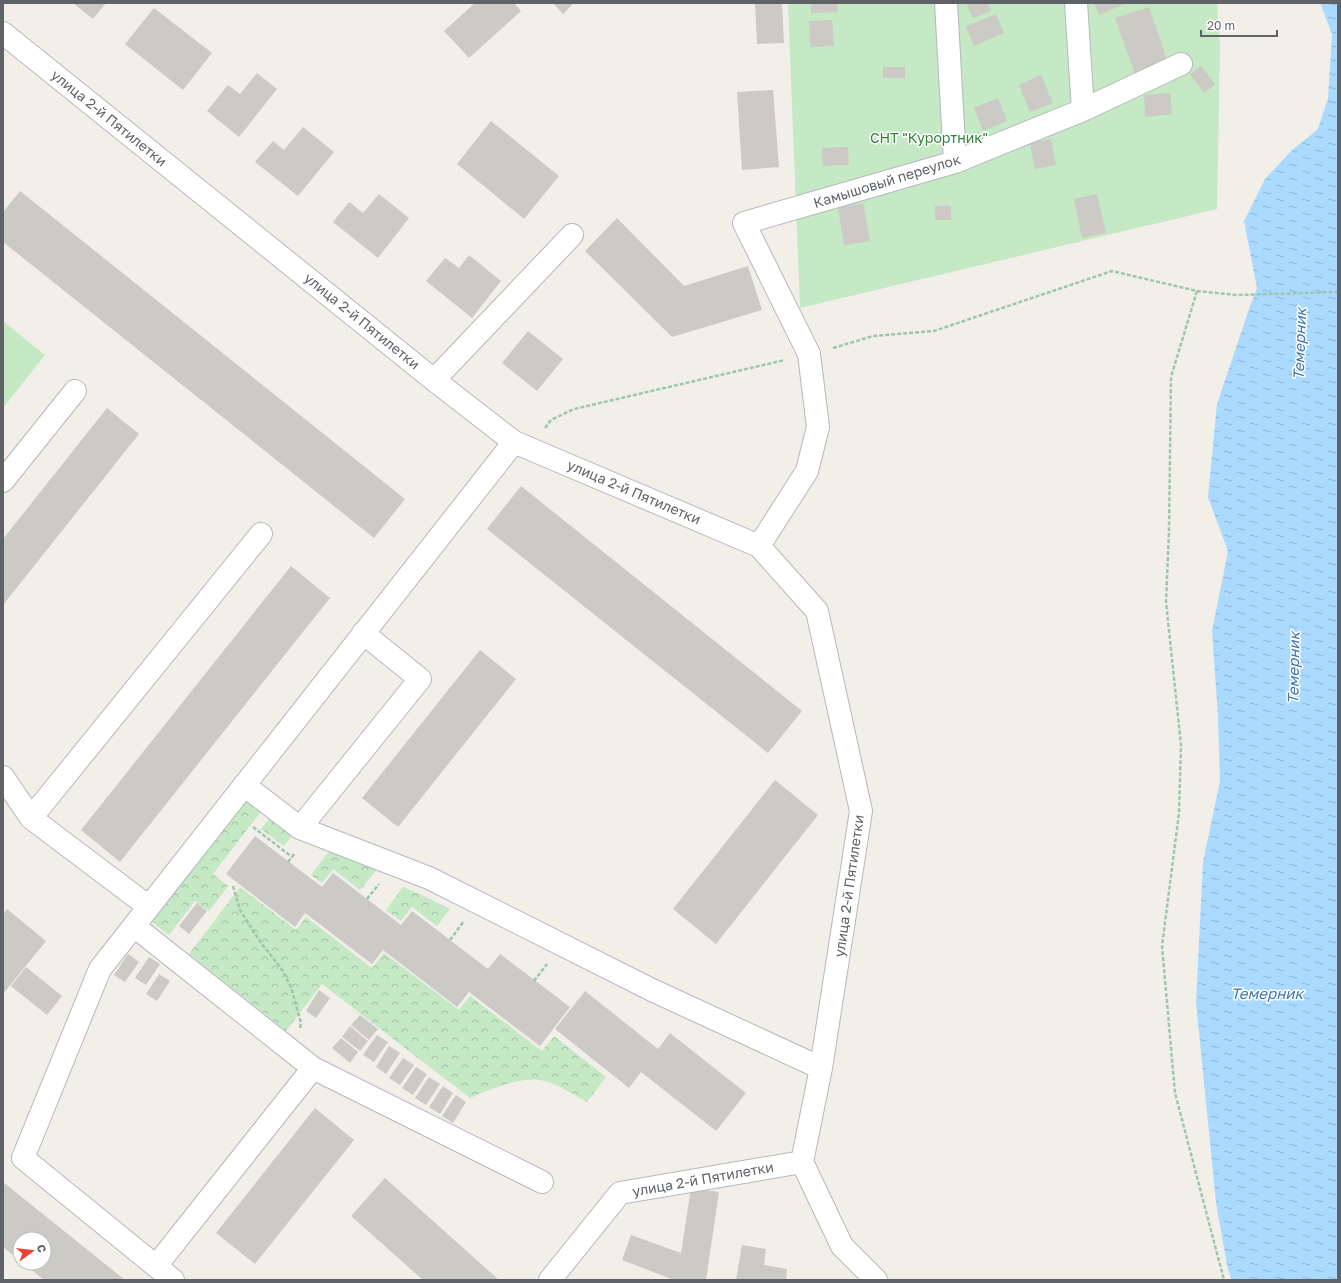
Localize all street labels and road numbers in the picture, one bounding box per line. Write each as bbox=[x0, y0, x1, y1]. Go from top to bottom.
street label: улица 2-й Пятилетки bbox=[48, 66, 170, 169]
street label: Камышовый переулок bbox=[811, 150, 962, 211]
street label: улица 2-й Пятилетки bbox=[301, 269, 423, 372]
street label: улица 2-й Пятилетки bbox=[565, 456, 704, 527]
street label: улица 2-й Пятилетки bbox=[830, 814, 867, 958]
street label: улица 2-й Пятилетки bbox=[631, 1158, 775, 1199]

